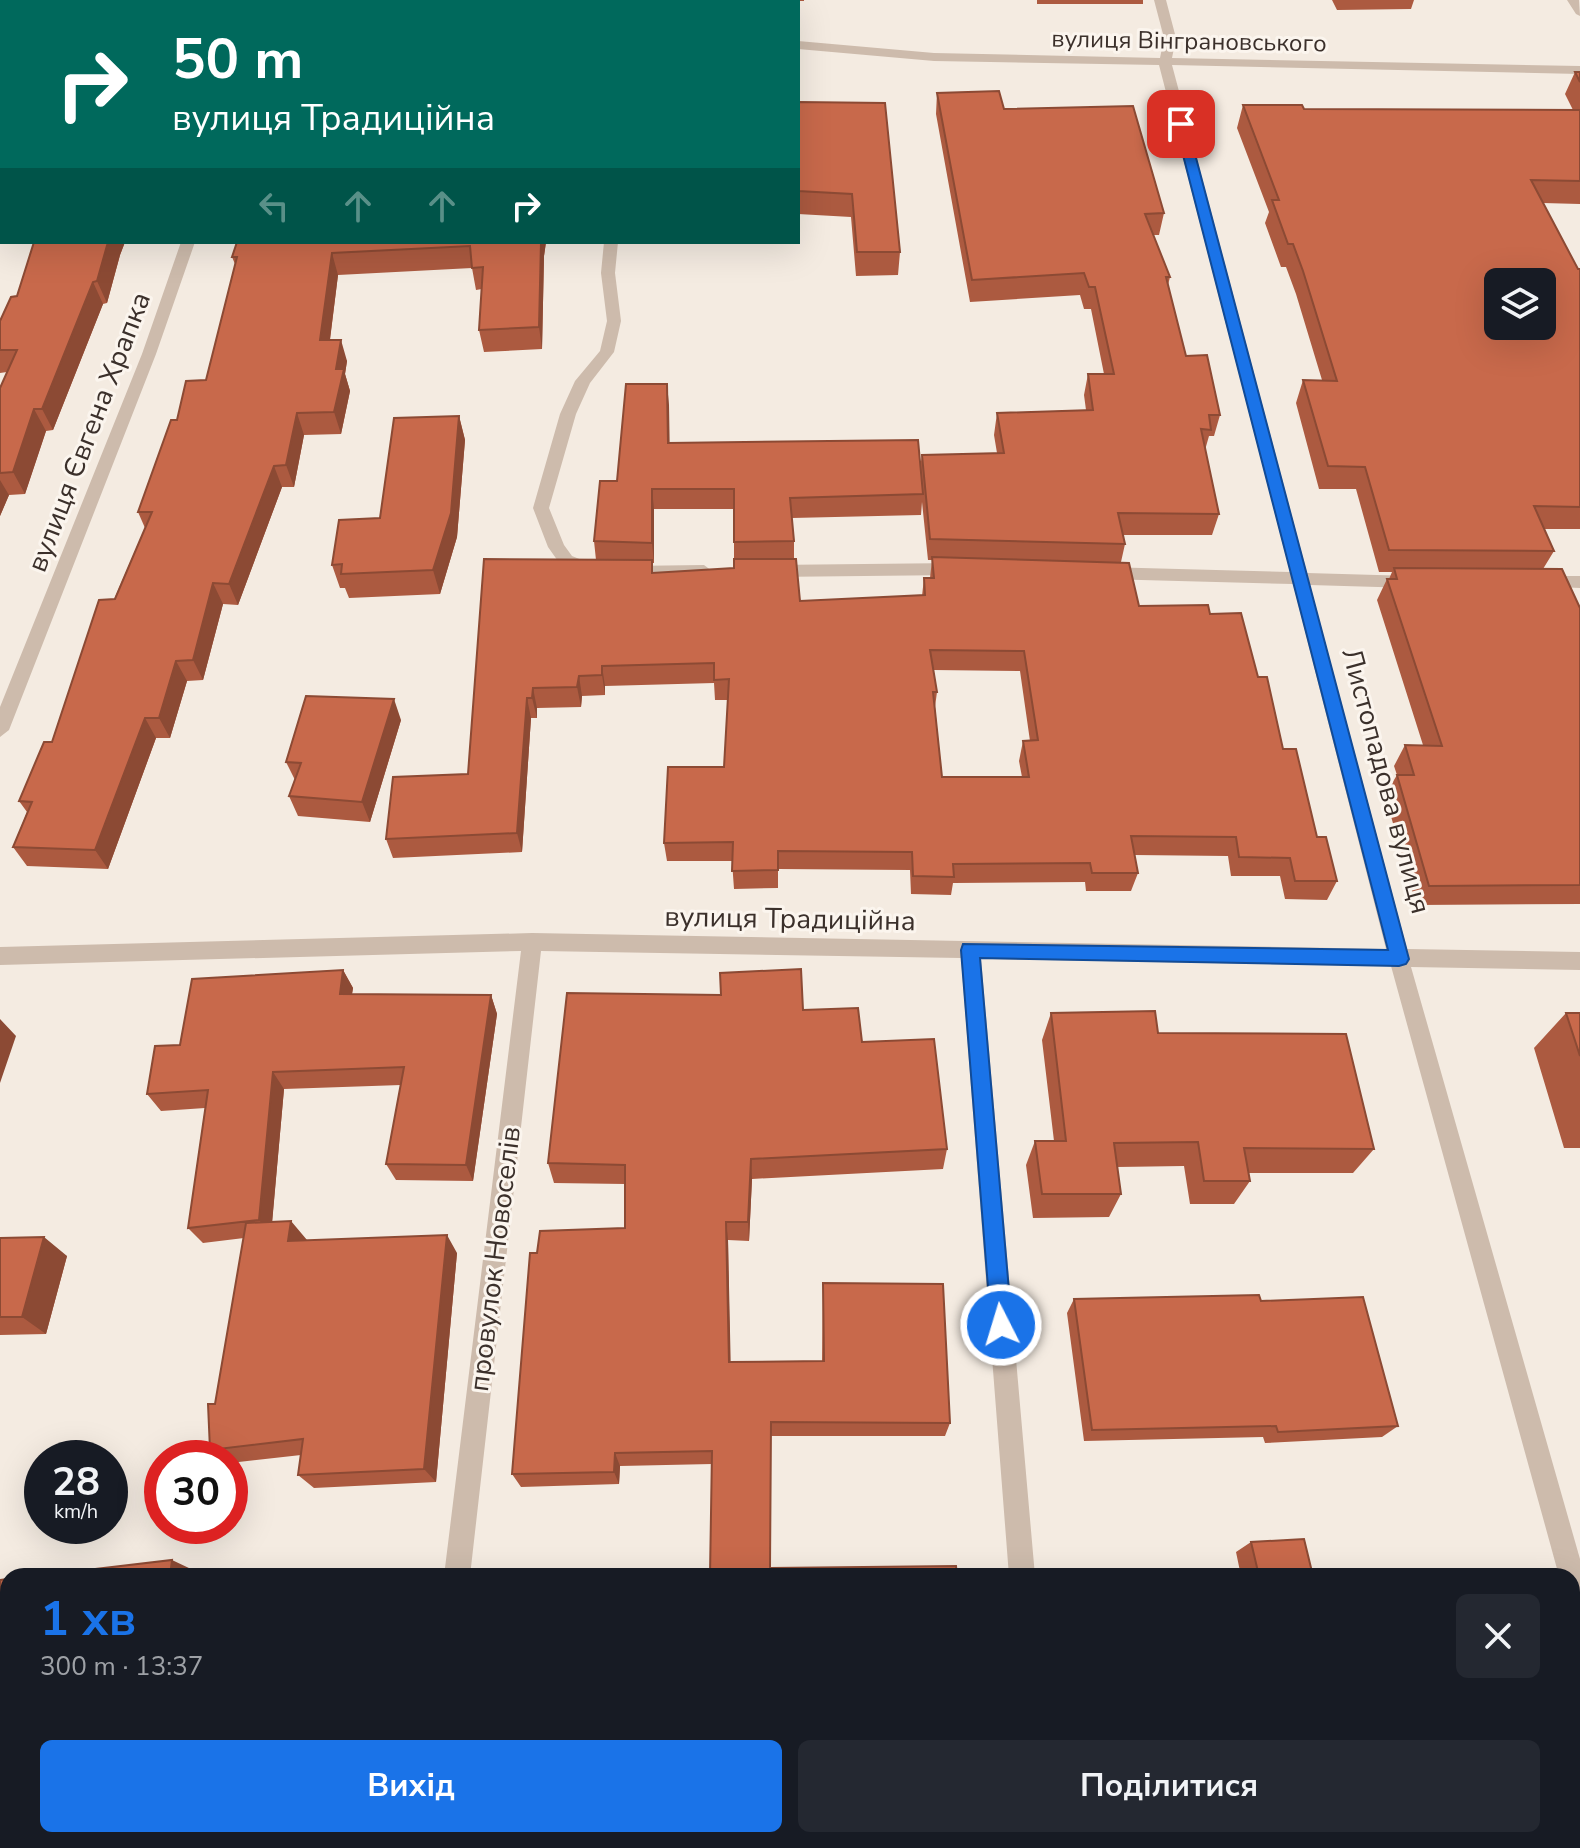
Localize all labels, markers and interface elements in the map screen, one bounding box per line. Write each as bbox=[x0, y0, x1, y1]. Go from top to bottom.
text: 50 m bbox=[172, 21, 303, 98]
street label: вулиця Вінграновського bbox=[1051, 23, 1327, 59]
icon: right bbox=[40, 32, 144, 136]
pin bbox=[1147, 90, 1215, 158]
text: вулиця Традиційна bbox=[172, 94, 495, 143]
icon: arrive bbox=[1159, 102, 1203, 146]
icon: left bbox=[252, 184, 296, 228]
icon: ahead bbox=[336, 184, 380, 228]
icon: ahead bbox=[420, 184, 464, 228]
icon: right bbox=[504, 184, 548, 228]
map controls bbox=[1484, 268, 1556, 340]
button: layers bbox=[1484, 268, 1556, 340]
street label: вулиця Євгена Храпка bbox=[18, 287, 160, 577]
street label: Листопадова вулиця bbox=[1332, 644, 1440, 918]
street label: вулиця Традиційна bbox=[664, 898, 916, 940]
street label: провулок Новоселів bbox=[460, 1124, 530, 1394]
position arrow bbox=[959, 1283, 1043, 1367]
speed limit sign: 30 bbox=[144, 1440, 248, 1544]
text: 28 bbox=[52, 1455, 100, 1509]
text: km/h bbox=[54, 1498, 98, 1525]
text: 1 хв bbox=[40, 1586, 136, 1652]
button: close bbox=[1456, 1594, 1540, 1678]
text: 300 m · 13:37 bbox=[40, 1649, 203, 1684]
button: Вихід bbox=[40, 1740, 782, 1832]
button: Поділитися bbox=[798, 1740, 1540, 1832]

